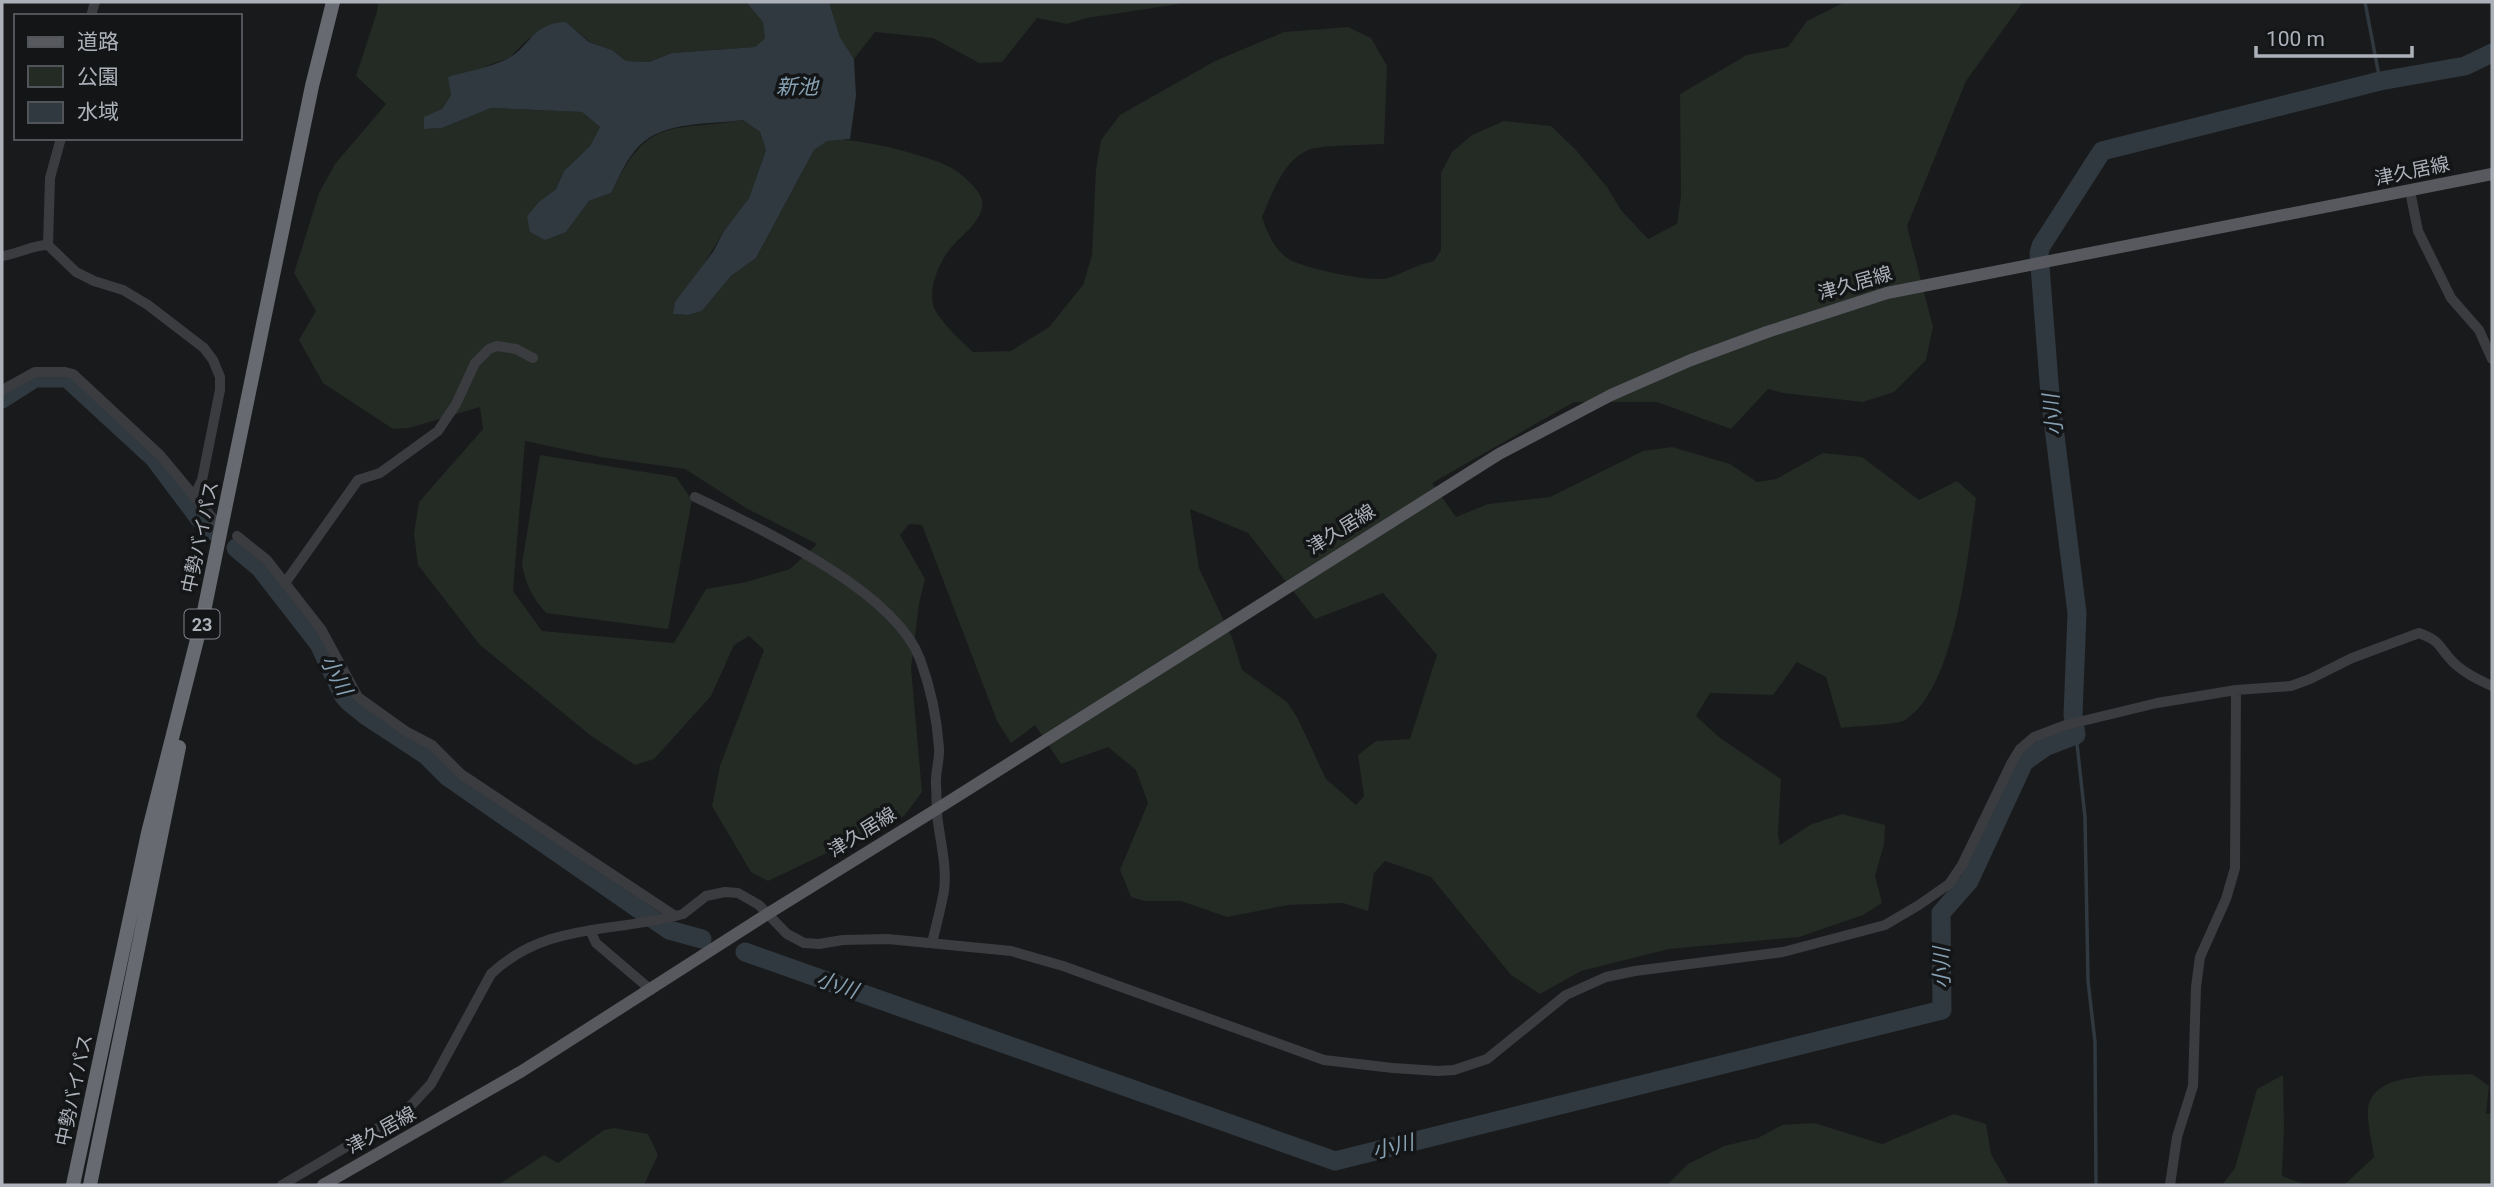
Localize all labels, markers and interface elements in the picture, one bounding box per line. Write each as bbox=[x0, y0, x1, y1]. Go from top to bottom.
legend bbox=[14, 14, 242, 140]
scale bar bbox=[2256, 14, 2412, 58]
text: 100 m bbox=[2266, 27, 2325, 51]
text: 道路 bbox=[77, 30, 119, 54]
text: 公園 bbox=[77, 65, 119, 89]
water label: 新池 bbox=[776, 75, 820, 99]
text: 水域 bbox=[77, 100, 119, 124]
street label: 津久居線 bbox=[2372, 152, 2452, 190]
street label: 津久居線 bbox=[1815, 261, 1895, 305]
water label: 小川 bbox=[2039, 391, 2067, 437]
street label: 中勢バイパス bbox=[177, 479, 223, 595]
street label: 津久居線 bbox=[1303, 499, 1379, 559]
road number: 23 bbox=[184, 610, 220, 638]
water label: 小川 bbox=[316, 651, 357, 701]
street label: 津久居線 bbox=[824, 802, 900, 862]
water label: 小川 bbox=[1930, 945, 1954, 989]
water label: 小川 bbox=[813, 967, 863, 1004]
street label: 中勢バイパス bbox=[51, 1032, 97, 1148]
street label: 津久居線 bbox=[342, 1102, 420, 1158]
water label: 小川 bbox=[1370, 1130, 1418, 1164]

